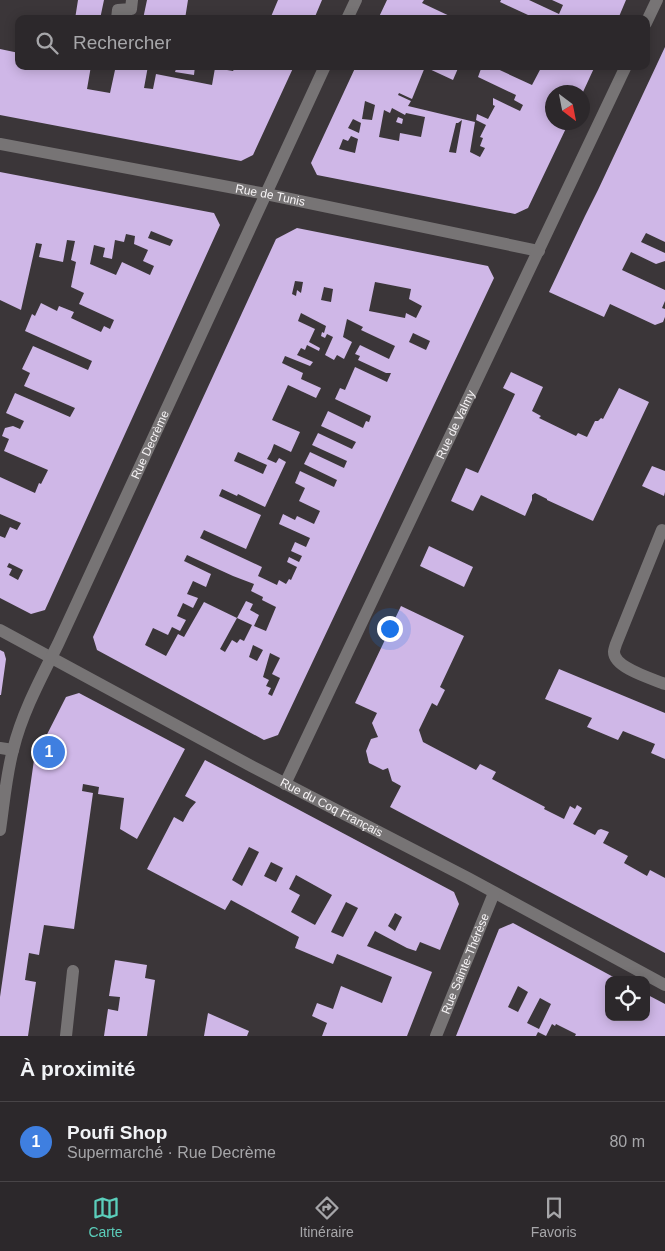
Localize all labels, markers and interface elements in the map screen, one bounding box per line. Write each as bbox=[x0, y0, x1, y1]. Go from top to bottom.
search box bbox=[15, 15, 650, 70]
icon: search bbox=[33, 29, 61, 57]
text: Rechercher bbox=[73, 32, 171, 53]
north arrow bbox=[545, 85, 590, 130]
street label: Rue de Tunis bbox=[234, 181, 306, 209]
street label: Rue de Valmy bbox=[433, 388, 478, 461]
street label: Rue Decrème bbox=[128, 408, 172, 481]
your location bbox=[377, 616, 403, 642]
pin: 1 bbox=[33, 733, 65, 771]
street label: Rue du Coq Français bbox=[278, 775, 385, 840]
street label: Rue Sainte-Thérèse bbox=[439, 911, 492, 1016]
map controls bbox=[605, 976, 650, 1021]
button: locate bbox=[605, 976, 650, 1021]
text: À proximité bbox=[20, 1057, 136, 1080]
text: Poufi Shop bbox=[67, 1122, 167, 1143]
text: 1 bbox=[32, 1133, 40, 1150]
text: 80 m bbox=[609, 1133, 645, 1150]
text: Supermarché · Rue Decrème bbox=[67, 1144, 276, 1161]
tab: Carte bbox=[88, 1194, 123, 1240]
tab: Itinéraire bbox=[299, 1194, 354, 1240]
tab: Favoris bbox=[531, 1194, 577, 1240]

